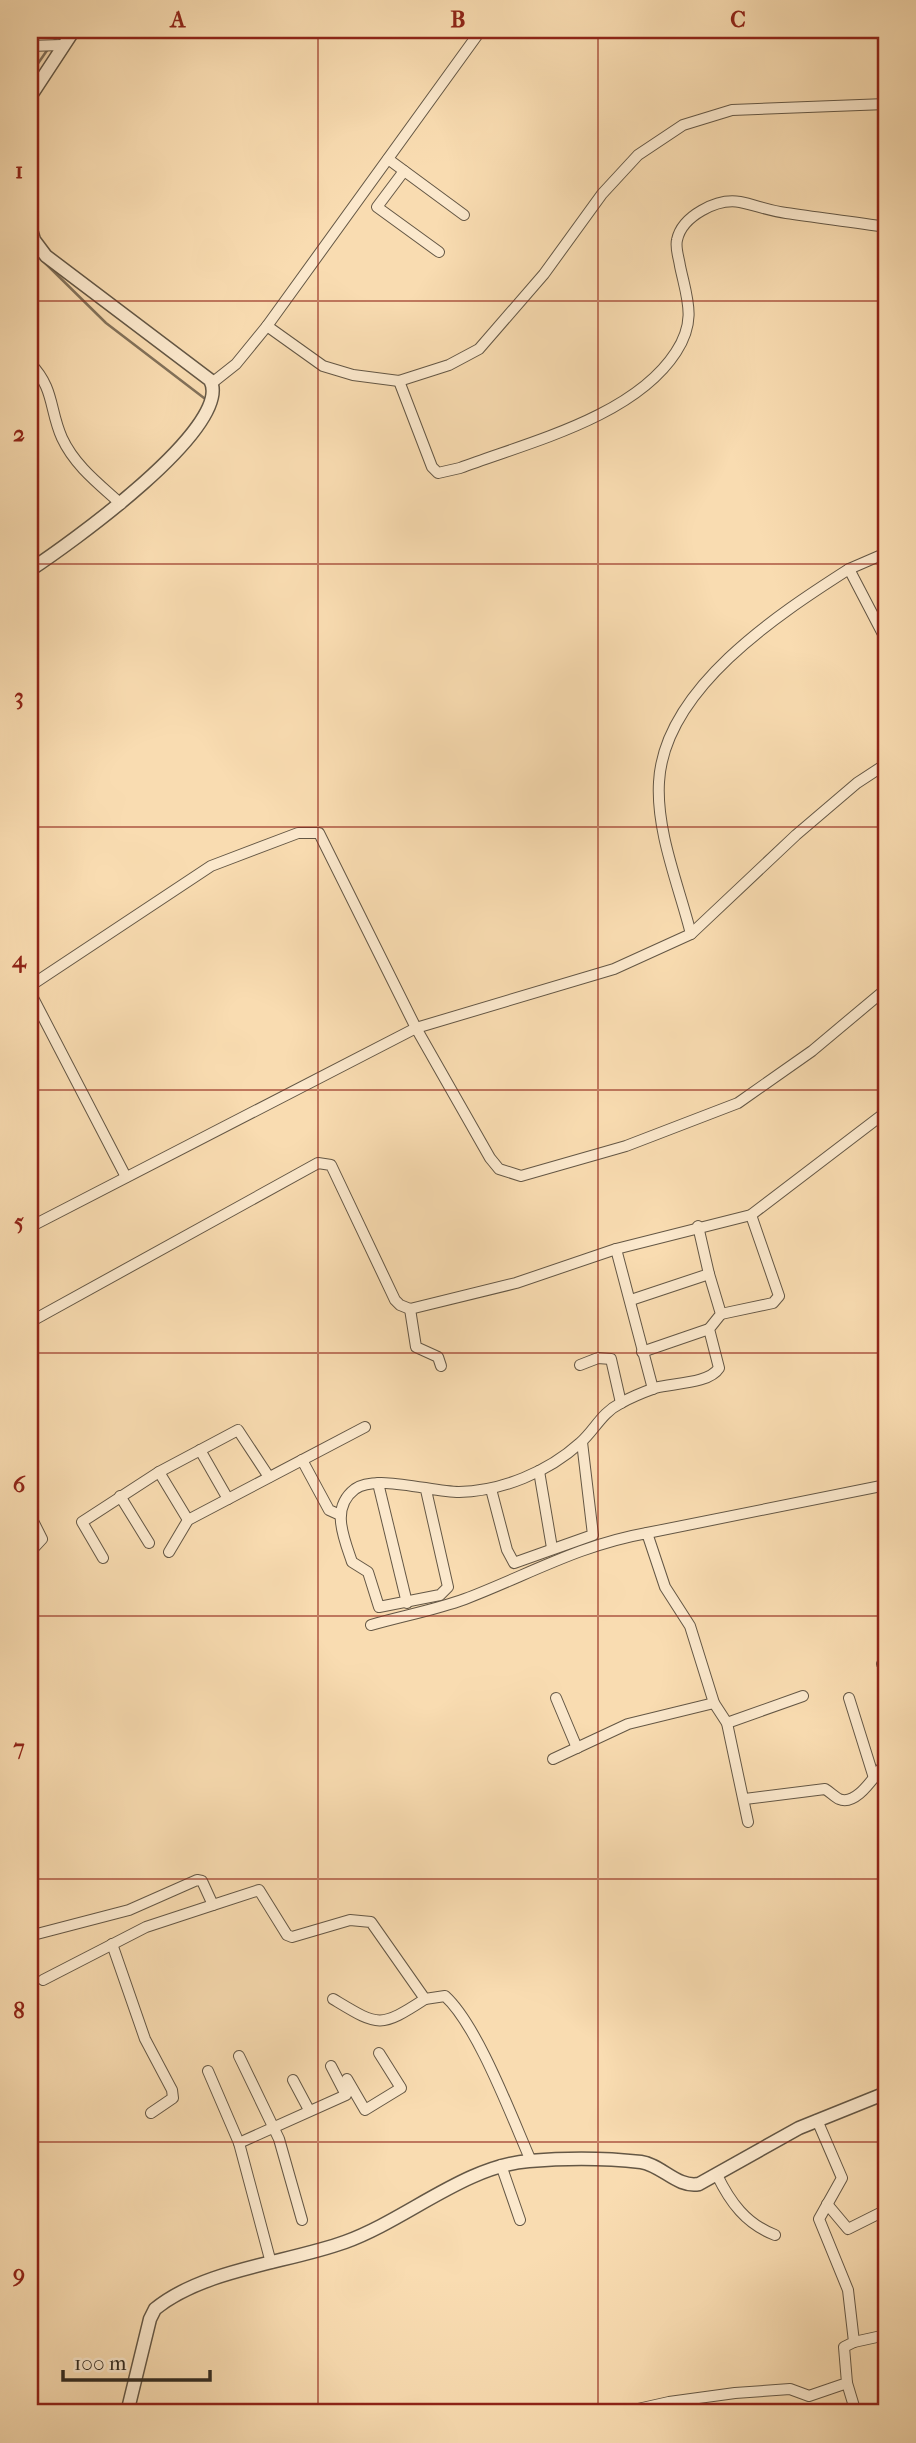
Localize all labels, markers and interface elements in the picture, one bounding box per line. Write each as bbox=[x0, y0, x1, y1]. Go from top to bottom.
text: A bbox=[169, 6, 187, 33]
text: B bbox=[451, 6, 466, 33]
text: C bbox=[730, 6, 746, 33]
text: 1 bbox=[15, 157, 23, 184]
text: 2 bbox=[13, 420, 25, 447]
text: 3 bbox=[14, 683, 24, 710]
text: 4 bbox=[11, 946, 27, 973]
text: 5 bbox=[14, 1208, 24, 1235]
text: 6 bbox=[13, 1471, 26, 1498]
text: 7 bbox=[12, 1734, 25, 1761]
text: 8 bbox=[13, 1997, 25, 2024]
text: 9 bbox=[12, 2260, 25, 2287]
scale bar bbox=[63, 2338, 210, 2382]
text: 100 m bbox=[74, 2351, 127, 2375]

